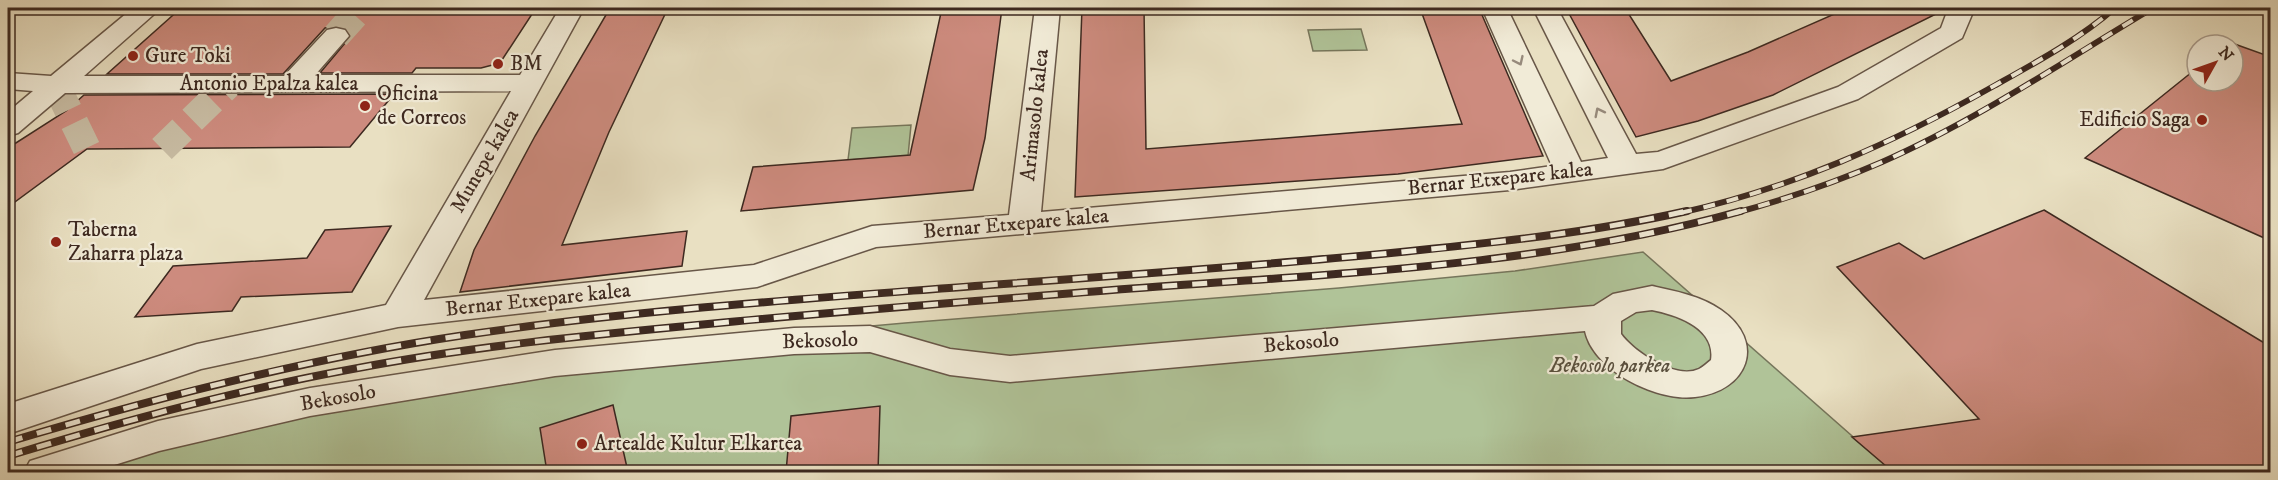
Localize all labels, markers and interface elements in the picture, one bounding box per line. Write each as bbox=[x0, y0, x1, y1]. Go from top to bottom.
north arrow bbox=[2185, 33, 2245, 93]
place label: Gure Toki bbox=[145, 43, 230, 69]
text: N bbox=[2214, 43, 2238, 65]
street label: Arimasolo kalea bbox=[1015, 48, 1055, 182]
marker: Gure Toki bbox=[126, 49, 140, 63]
place label: BM bbox=[510, 51, 542, 77]
one-way arrow bbox=[1511, 54, 1523, 65]
marker: BM bbox=[491, 57, 505, 71]
street label: Antonio Epalza kalea bbox=[180, 71, 358, 97]
place label: Oficina de Correos bbox=[377, 81, 466, 131]
marker: Oficina de Correos bbox=[358, 99, 372, 113]
street label: Munepe kalea bbox=[445, 104, 525, 218]
place label: Edificio Saga bbox=[2079, 107, 2190, 133]
one-way arrow bbox=[1595, 108, 1606, 119]
marker: Edificio Saga bbox=[2195, 113, 2209, 127]
street label: Bernar Etxepare kalea bbox=[1406, 156, 1594, 202]
street label: Bernar Etxepare kalea bbox=[922, 203, 1110, 245]
place label: Taberna Zaharra plaza bbox=[68, 217, 183, 267]
marker: Taberna Zaharra plaza bbox=[49, 235, 63, 249]
street label: Bernar Etxepare kalea bbox=[444, 277, 632, 323]
street label: Bekosolo bbox=[782, 327, 858, 355]
street label: Bekosolo bbox=[1262, 327, 1340, 359]
park label: Bekosolo parkea bbox=[1549, 353, 1670, 379]
street label: Bekosolo bbox=[298, 379, 378, 417]
place label: Artealde Kultur Elkartea bbox=[594, 431, 802, 457]
marker: Artealde Kultur Elkartea bbox=[575, 437, 589, 451]

